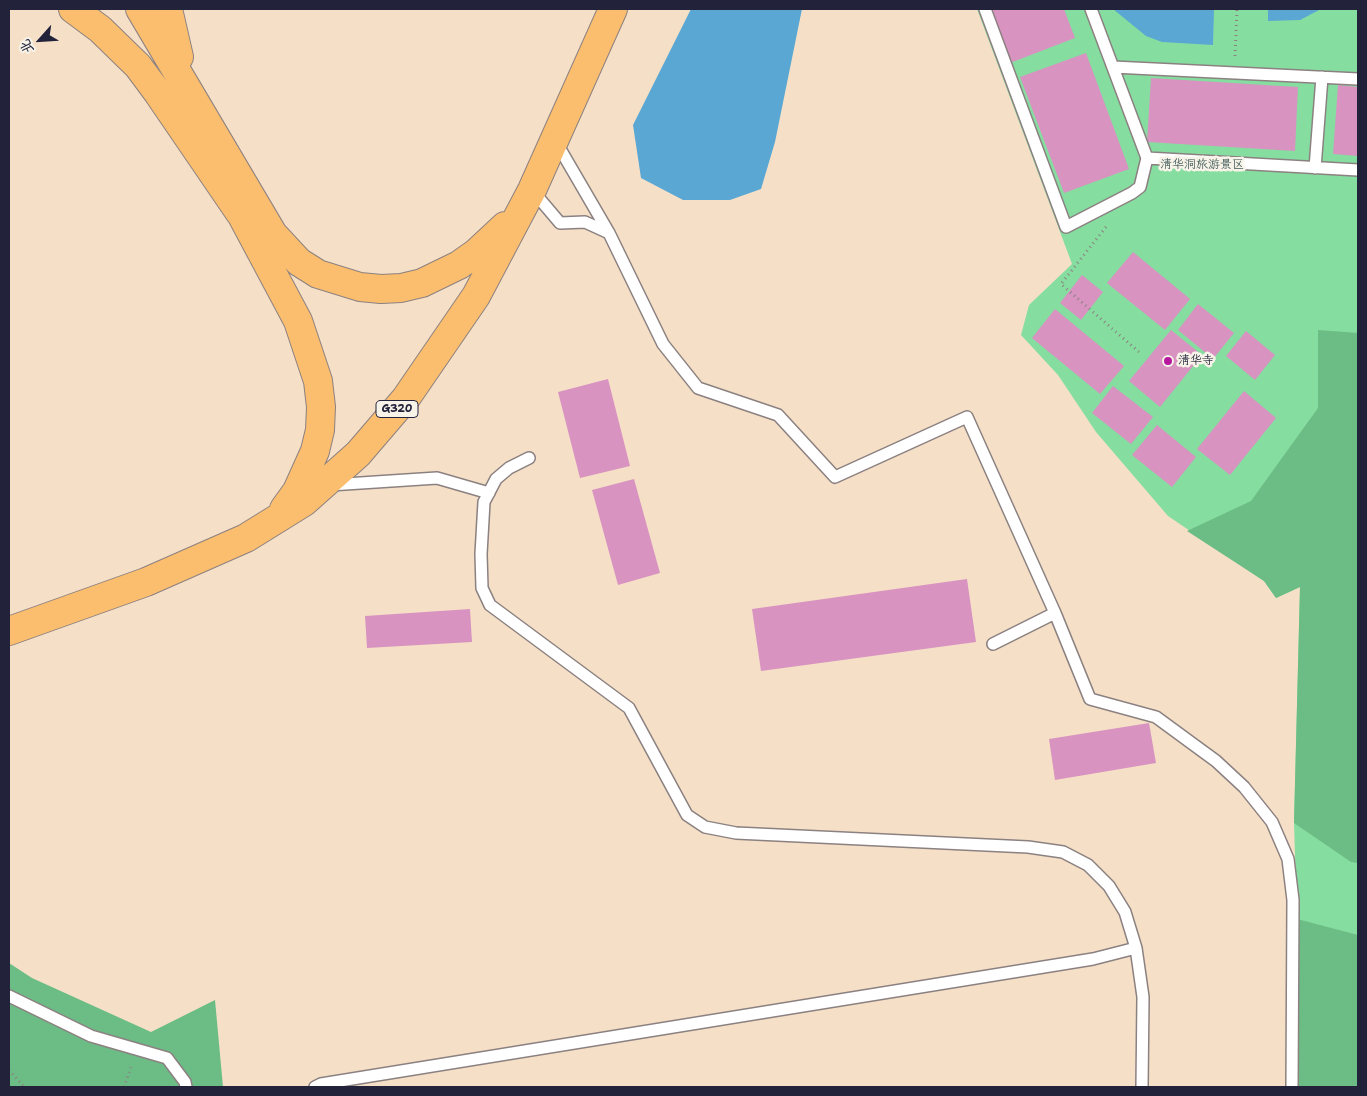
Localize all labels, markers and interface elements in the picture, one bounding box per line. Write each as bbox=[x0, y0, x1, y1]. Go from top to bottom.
north arrow bbox=[15, 15, 65, 65]
text: 北 bbox=[15, 36, 38, 57]
park label: 清华洞旅游景区 bbox=[1160, 158, 1244, 172]
place label: 清华寺 bbox=[1178, 354, 1214, 368]
marker: 清华寺 bbox=[1162, 355, 1174, 367]
road number: G320 bbox=[376, 400, 418, 418]

